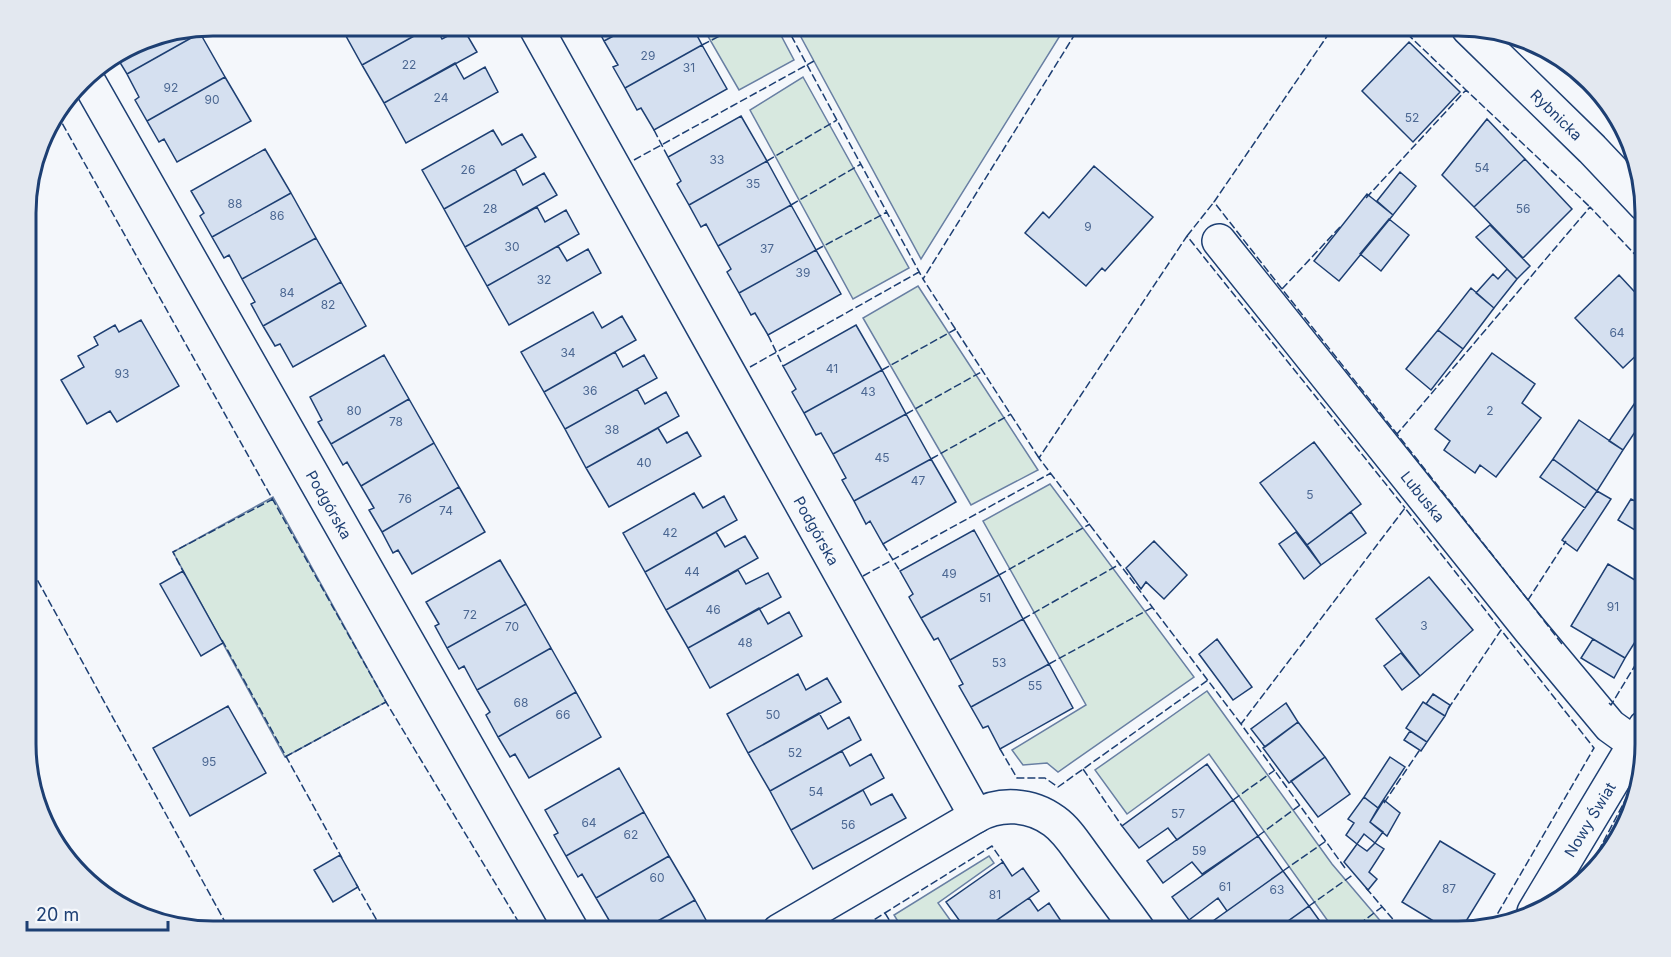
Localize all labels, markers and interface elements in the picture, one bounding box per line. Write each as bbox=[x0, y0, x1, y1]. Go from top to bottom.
house number: 29 bbox=[641, 48, 655, 63]
house number: 22 bbox=[402, 57, 416, 72]
house number: 31 bbox=[683, 60, 695, 75]
house number: 92 bbox=[164, 80, 178, 95]
street label: Rybnicka bbox=[1527, 85, 1587, 144]
house number: 24 bbox=[434, 90, 449, 105]
house number: 90 bbox=[204, 92, 220, 107]
house number: 52 bbox=[1405, 110, 1419, 125]
house number: 33 bbox=[710, 152, 724, 167]
house number: 54 bbox=[1474, 160, 1490, 175]
house number: 26 bbox=[461, 162, 475, 177]
house number: 35 bbox=[746, 176, 760, 191]
house number: 88 bbox=[228, 196, 242, 211]
house number: 28 bbox=[483, 201, 497, 216]
house number: 56 bbox=[1516, 201, 1530, 216]
house number: 86 bbox=[270, 208, 284, 223]
house number: 9 bbox=[1084, 219, 1092, 234]
house number: 30 bbox=[505, 239, 519, 254]
house number: 37 bbox=[760, 241, 774, 256]
house number: 39 bbox=[796, 265, 810, 280]
house number: 32 bbox=[537, 272, 551, 287]
house number: 84 bbox=[279, 285, 295, 300]
house number: 82 bbox=[321, 297, 335, 312]
house number: 64 bbox=[1609, 325, 1625, 340]
house number: 34 bbox=[560, 345, 576, 360]
house number: 41 bbox=[826, 361, 838, 376]
house number: 93 bbox=[115, 366, 129, 381]
house number: 36 bbox=[583, 383, 597, 398]
house number: 43 bbox=[860, 384, 876, 399]
house number: 80 bbox=[347, 403, 362, 418]
house number: 2 bbox=[1486, 403, 1494, 418]
house number: 78 bbox=[389, 414, 403, 429]
house number: 38 bbox=[605, 422, 619, 437]
house number: 45 bbox=[874, 450, 890, 465]
house number: 40 bbox=[636, 455, 652, 470]
street label: Podgórska bbox=[302, 467, 356, 542]
street label: Lubuska bbox=[1397, 467, 1449, 526]
house number: 47 bbox=[911, 473, 925, 488]
house number: 5 bbox=[1306, 487, 1314, 502]
house number: 76 bbox=[398, 491, 412, 506]
street label: Podgórska bbox=[790, 493, 844, 569]
house number: 74 bbox=[439, 503, 453, 518]
house number: 42 bbox=[662, 525, 678, 540]
house number: 44 bbox=[684, 564, 700, 579]
house number: 49 bbox=[941, 566, 957, 581]
house number: 51 bbox=[979, 590, 991, 605]
house number: 91 bbox=[1607, 599, 1619, 614]
house number: 46 bbox=[705, 602, 721, 617]
house number: 72 bbox=[463, 607, 477, 622]
house number: 3 bbox=[1420, 618, 1428, 633]
house number: 70 bbox=[505, 619, 519, 634]
house number: 48 bbox=[737, 635, 753, 650]
house number: 53 bbox=[992, 655, 1006, 670]
house number: 55 bbox=[1028, 678, 1042, 693]
house number: 68 bbox=[514, 695, 528, 710]
house number: 66 bbox=[556, 707, 570, 722]
house number: 50 bbox=[766, 707, 780, 722]
house number: 52 bbox=[788, 745, 802, 760]
house number: 95 bbox=[202, 754, 216, 769]
street label: Nowy Świat bbox=[1560, 778, 1619, 860]
house number: 54 bbox=[808, 784, 824, 799]
house number: 57 bbox=[1171, 806, 1185, 821]
house number: 64 bbox=[581, 815, 597, 830]
house number: 56 bbox=[841, 817, 855, 832]
house number: 62 bbox=[624, 827, 638, 842]
house number: 59 bbox=[1192, 843, 1206, 858]
house number: 60 bbox=[649, 870, 665, 885]
house number: 61 bbox=[1219, 879, 1231, 894]
house number: 87 bbox=[1442, 881, 1456, 896]
house number: 63 bbox=[1270, 882, 1284, 897]
house number: 81 bbox=[989, 887, 1001, 902]
scale bar bbox=[27, 894, 168, 932]
text: 20 m bbox=[36, 904, 79, 925]

